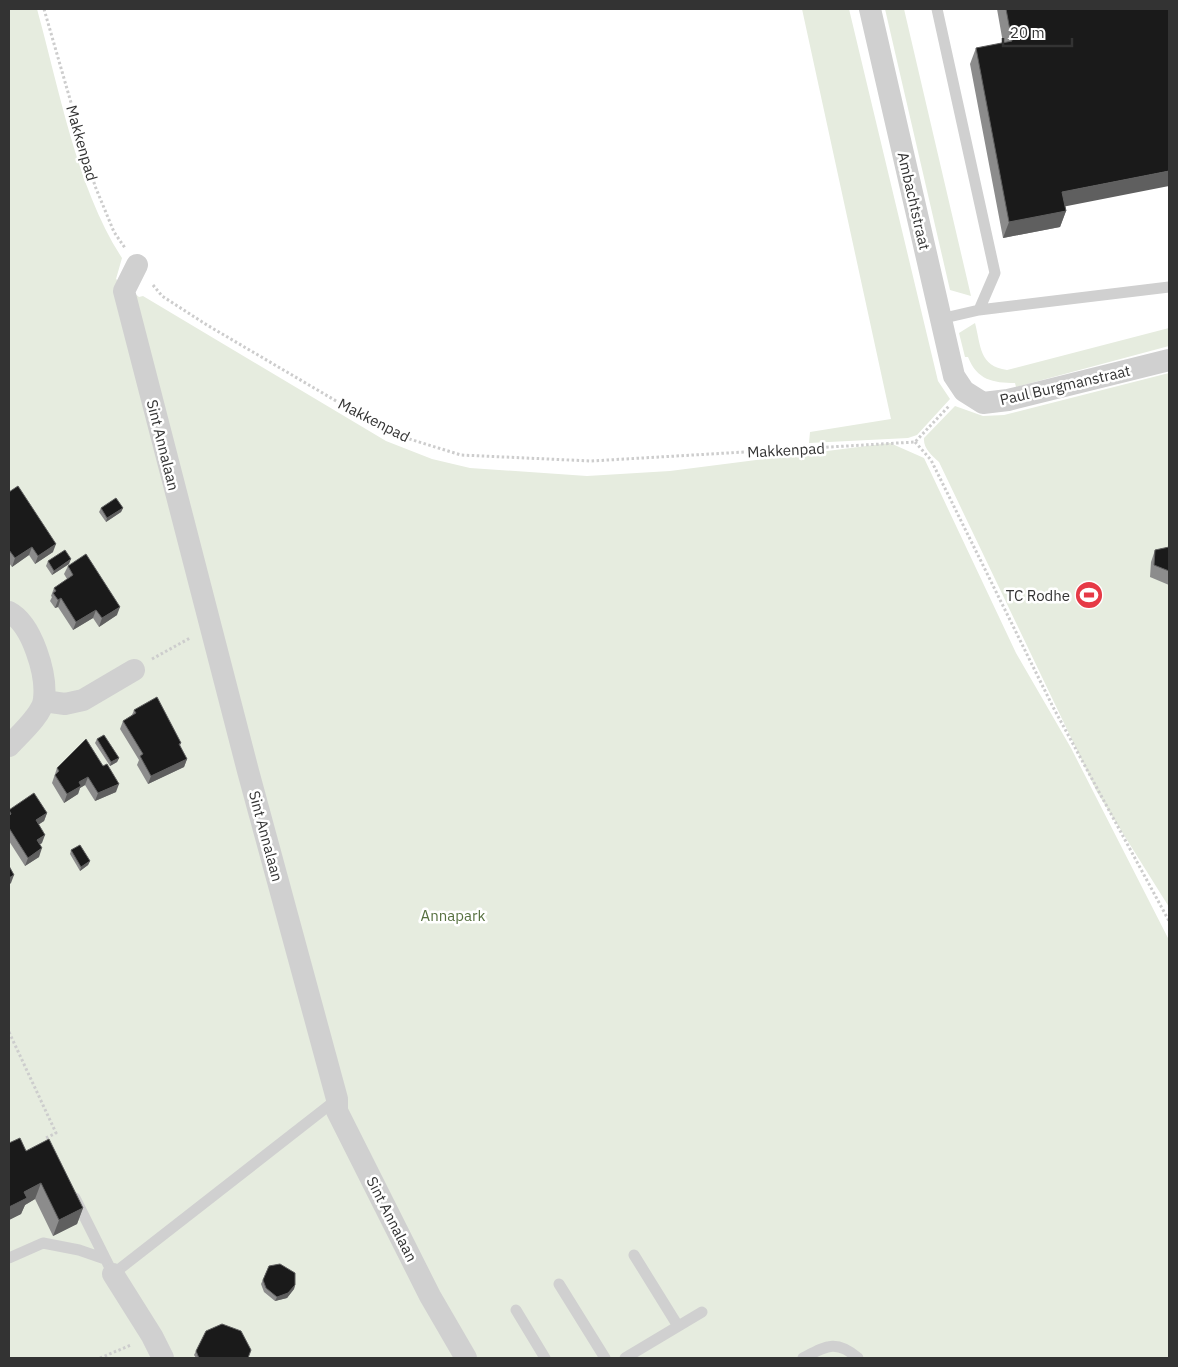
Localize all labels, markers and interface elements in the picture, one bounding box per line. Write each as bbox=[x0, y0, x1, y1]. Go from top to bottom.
scale bar bbox=[1003, 15, 1072, 47]
text: 20 m bbox=[1010, 23, 1045, 42]
street label: Makkenpad bbox=[62, 103, 102, 183]
street label: Ambachtstraat bbox=[894, 150, 934, 252]
street label: Paul Burgmanstraat bbox=[998, 361, 1132, 409]
street label: Makkenpad bbox=[335, 394, 413, 446]
street label: Sint Annalaan bbox=[143, 398, 183, 492]
street label: Makkenpad bbox=[747, 438, 825, 462]
sports icon: TC Rodhe bbox=[1074, 580, 1104, 610]
place label: TC Rodhe bbox=[1006, 586, 1070, 605]
street label: Sint Annalaan bbox=[245, 789, 287, 883]
park label: Annapark bbox=[421, 906, 485, 925]
street label: Sint Annalaan bbox=[362, 1173, 422, 1265]

